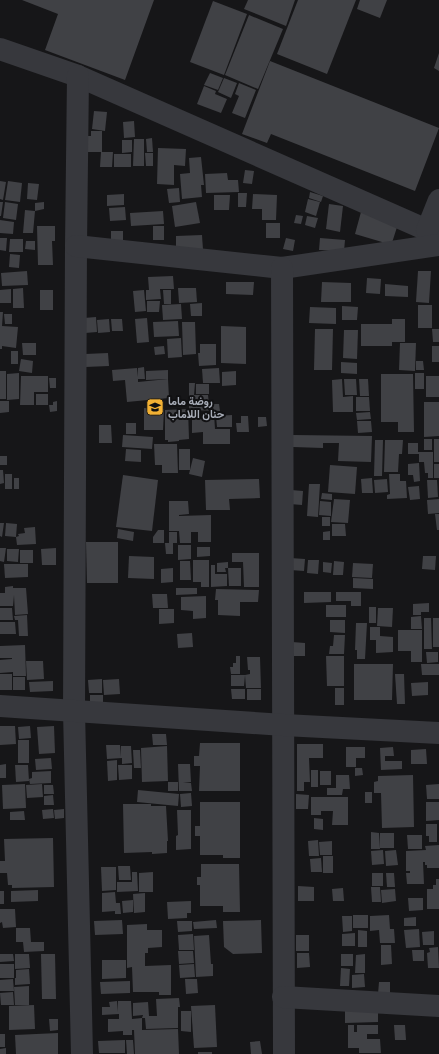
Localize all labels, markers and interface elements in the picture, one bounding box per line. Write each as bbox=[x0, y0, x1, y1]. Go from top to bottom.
place label: روضة ماما حنان اللاماب bbox=[168, 395, 225, 421]
school or university icon: روضة ماما حنان اللاماب bbox=[145, 397, 165, 417]

